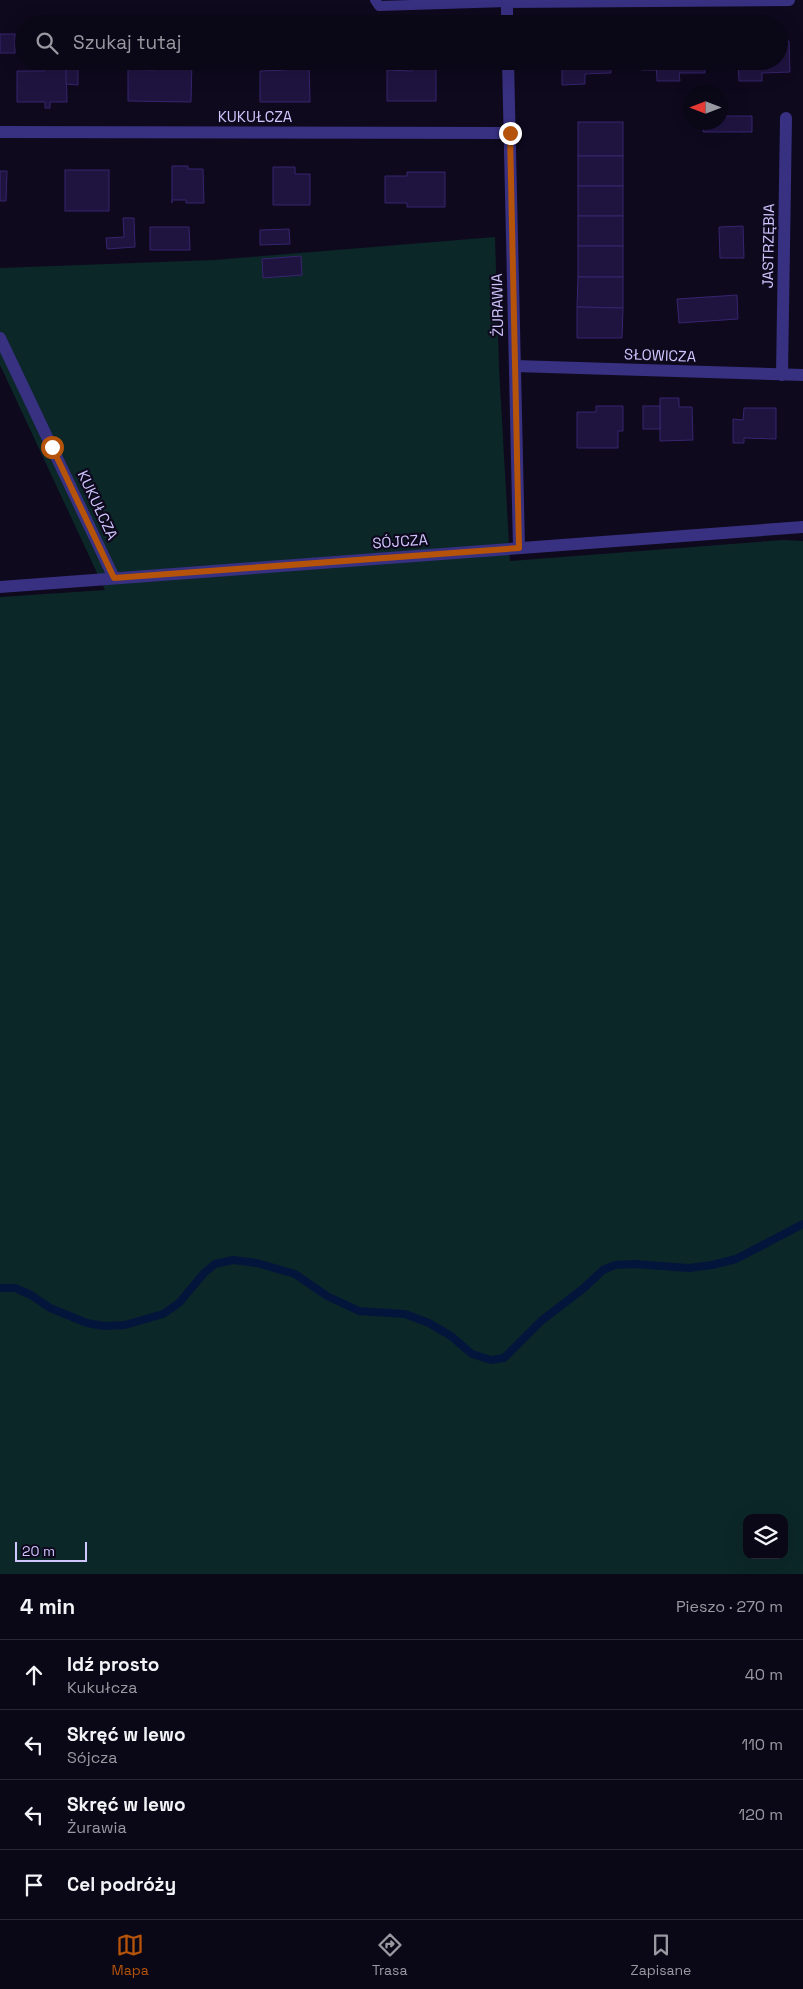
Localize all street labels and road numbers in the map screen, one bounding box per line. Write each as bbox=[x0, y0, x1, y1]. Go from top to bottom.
street label: KUKUŁCZA bbox=[218, 107, 293, 126]
street label: JASTRZĘBIA bbox=[758, 203, 778, 289]
street label: ŻURAWIA bbox=[487, 273, 507, 337]
street label: SŁOWICZA bbox=[624, 344, 697, 366]
street label: KUKUŁCZA bbox=[74, 467, 123, 543]
street label: SÓJCZA bbox=[372, 530, 429, 552]

